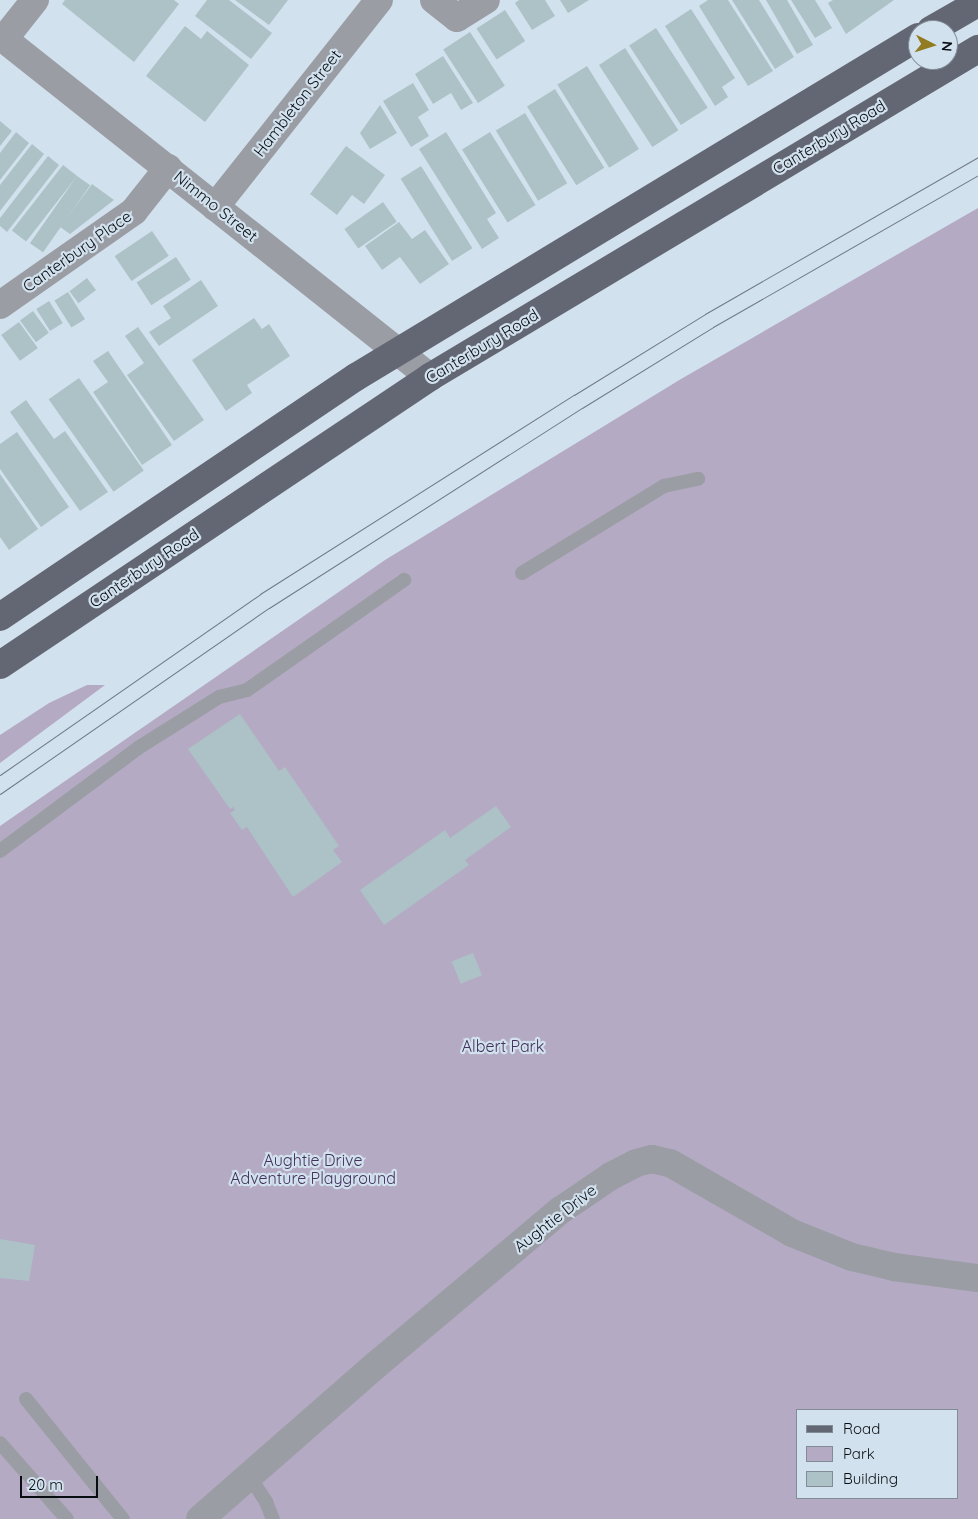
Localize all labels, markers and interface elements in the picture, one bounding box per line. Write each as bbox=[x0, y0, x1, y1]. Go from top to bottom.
north arrow bbox=[908, 20, 958, 70]
text: N bbox=[938, 40, 956, 52]
street label: Hambleton Street bbox=[249, 46, 345, 160]
street label: Canterbury Road bbox=[769, 96, 889, 178]
street label: Nimmo Street bbox=[170, 166, 262, 246]
street label: Canterbury Place bbox=[19, 206, 135, 296]
street label: Canterbury Road bbox=[422, 305, 542, 387]
street label: Canterbury Road bbox=[86, 524, 202, 612]
park label: Albert Park bbox=[462, 1036, 544, 1056]
park label: Aughtie Drive Adventure Playground bbox=[230, 1150, 396, 1188]
street label: Aughtie Drive bbox=[510, 1180, 600, 1256]
legend bbox=[796, 1409, 958, 1499]
text: Road bbox=[843, 1419, 880, 1438]
text: Park bbox=[843, 1444, 875, 1463]
scale bar bbox=[22, 1466, 100, 1498]
text: Building bbox=[843, 1469, 898, 1488]
text: 20 m bbox=[28, 1475, 63, 1494]

